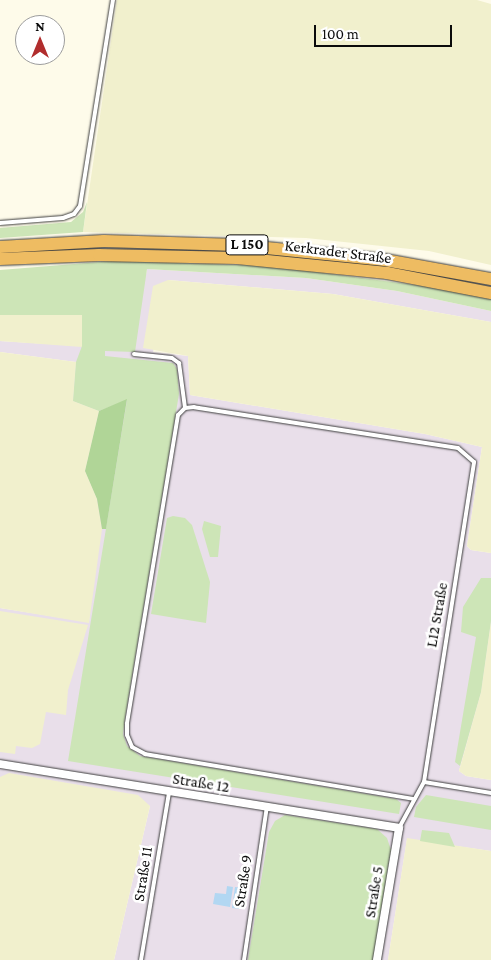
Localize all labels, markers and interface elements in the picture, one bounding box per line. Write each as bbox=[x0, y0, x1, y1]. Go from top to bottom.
north arrow bbox=[15, 15, 65, 65]
scale bar bbox=[316, 15, 454, 47]
text: N bbox=[35, 18, 45, 34]
text: 100 m bbox=[322, 26, 359, 42]
road number: L 150 bbox=[224, 232, 270, 258]
street label: Kerkrader Straße bbox=[283, 236, 393, 268]
street label: L12 Straße bbox=[422, 581, 452, 649]
street label: Straße 12 bbox=[171, 769, 231, 797]
street label: Straße 11 bbox=[129, 845, 157, 903]
street label: Straße 9 bbox=[229, 854, 257, 908]
street label: Straße 5 bbox=[360, 865, 388, 919]

